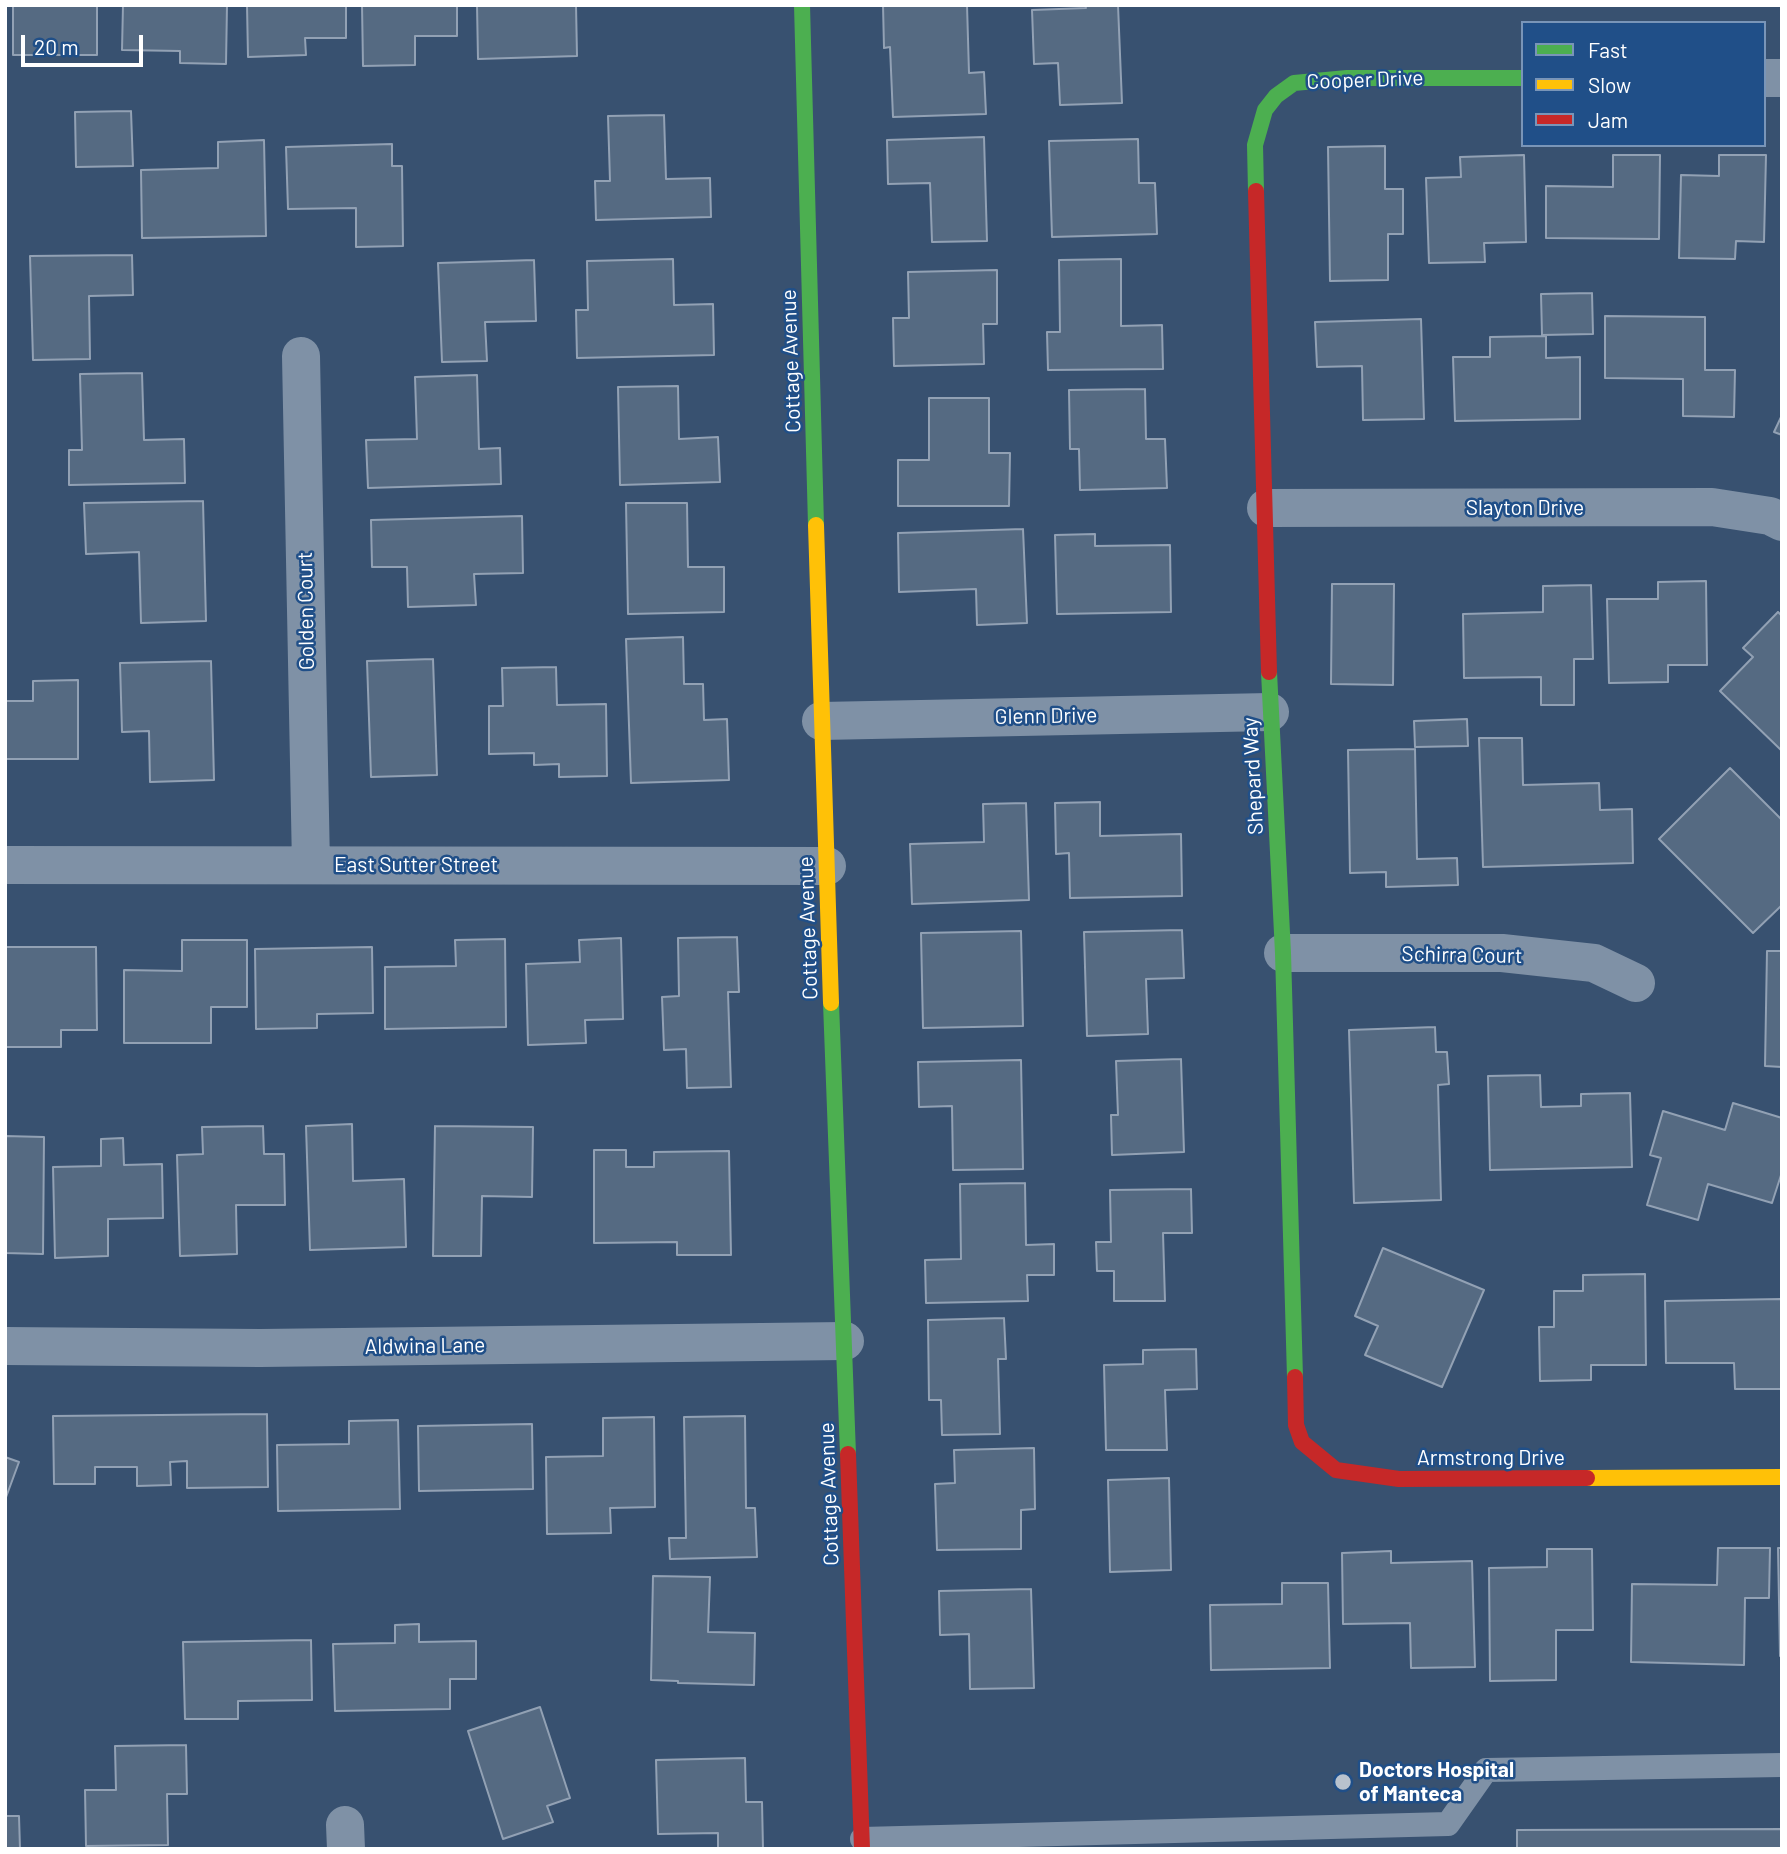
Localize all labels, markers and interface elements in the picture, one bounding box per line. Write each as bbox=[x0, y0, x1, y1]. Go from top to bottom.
scale bar bbox=[24, 21, 147, 65]
legend bbox=[1521, 21, 1766, 147]
text: 20 m bbox=[34, 34, 79, 59]
text: Fast bbox=[1588, 37, 1628, 62]
street label: Cooper Drive bbox=[1306, 65, 1424, 95]
text: Slow bbox=[1588, 72, 1631, 97]
text: Jam bbox=[1588, 107, 1628, 132]
street label: Cottage Avenue bbox=[776, 289, 806, 433]
street label: Slayton Drive bbox=[1466, 495, 1584, 521]
street label: Golden Court bbox=[292, 552, 320, 670]
street label: Glenn Drive bbox=[995, 703, 1097, 729]
street label: Shepard Way bbox=[1237, 716, 1269, 836]
street label: East Sutter Street bbox=[334, 852, 498, 878]
street label: Cottage Avenue bbox=[793, 856, 823, 1000]
street label: Schirra Court bbox=[1401, 941, 1523, 969]
street label: Aldwina Lane bbox=[364, 1332, 486, 1360]
street label: Cottage Avenue bbox=[814, 1422, 844, 1566]
street label: Armstrong Drive bbox=[1417, 1445, 1565, 1471]
place label: Doctors Hospital of Manteca bbox=[1359, 1757, 1514, 1807]
marker: Doctors Hospital of Manteca bbox=[1333, 1772, 1353, 1792]

